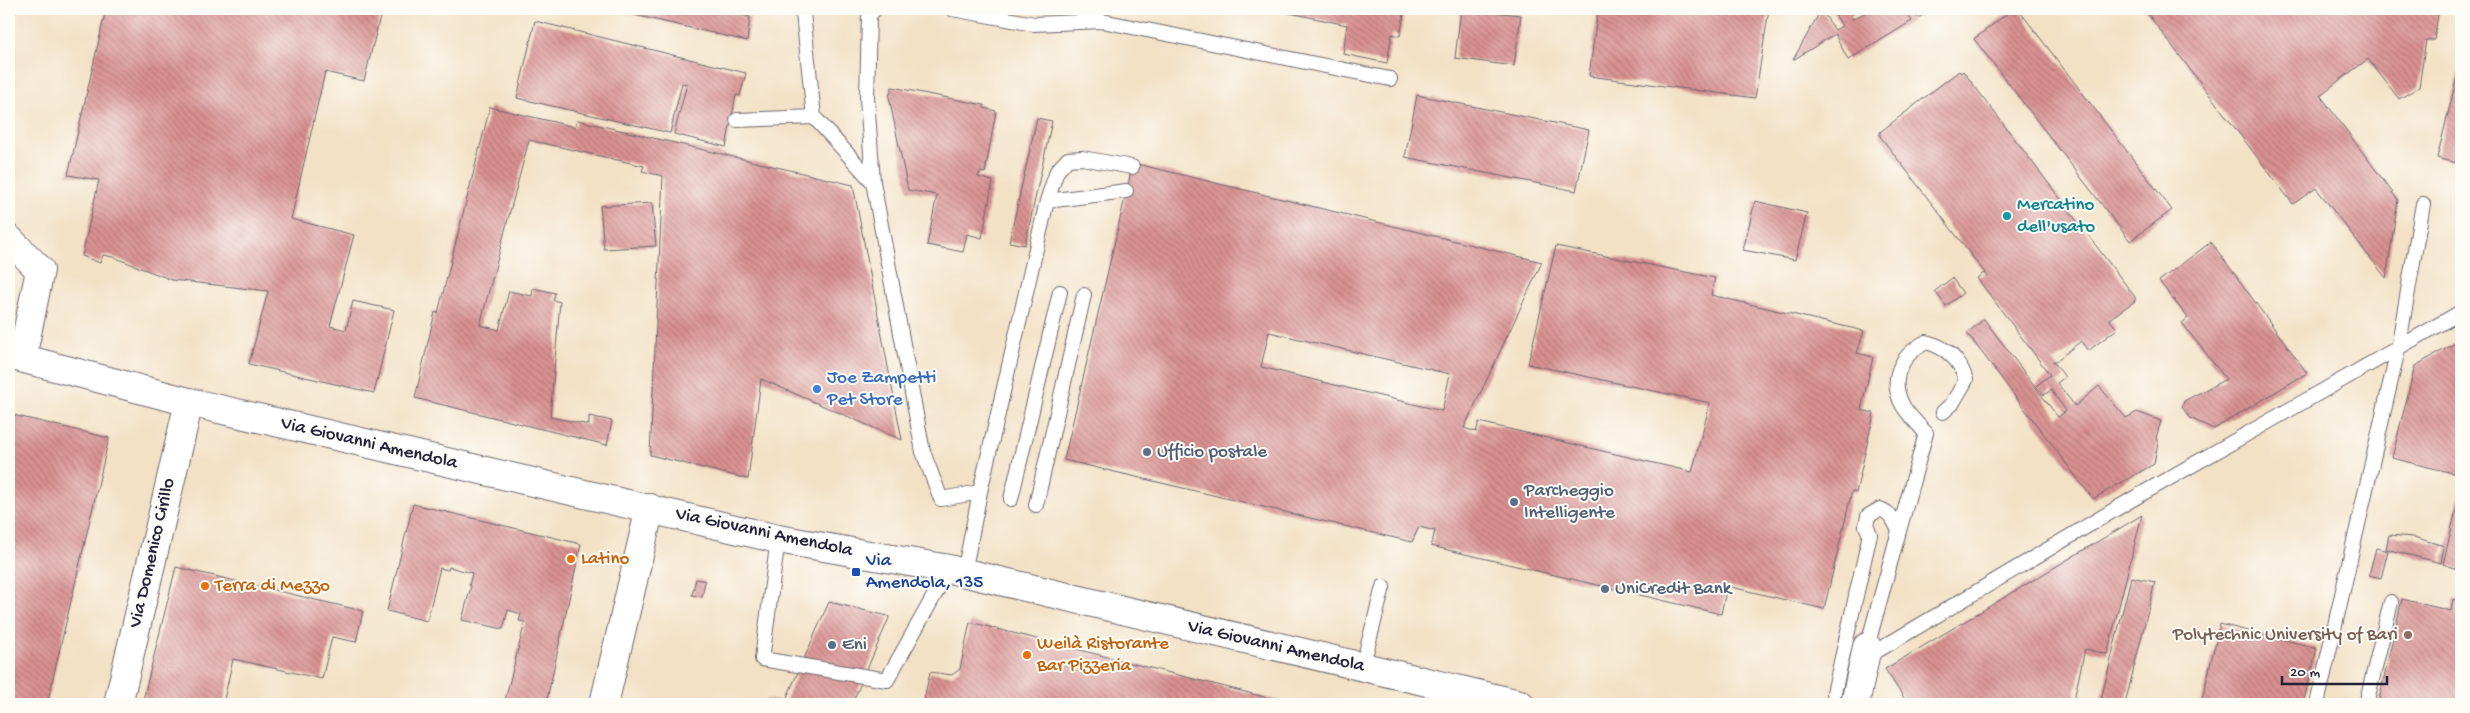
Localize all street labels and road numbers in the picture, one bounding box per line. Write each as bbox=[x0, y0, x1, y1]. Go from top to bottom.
street label: Via Giovanni Amendola bbox=[277, 412, 461, 476]
street label: Via Domenico Cirillo bbox=[124, 476, 181, 631]
street label: Via Giovanni Amendola bbox=[672, 503, 856, 563]
street label: Via Giovanni Amendola bbox=[1184, 615, 1368, 679]

